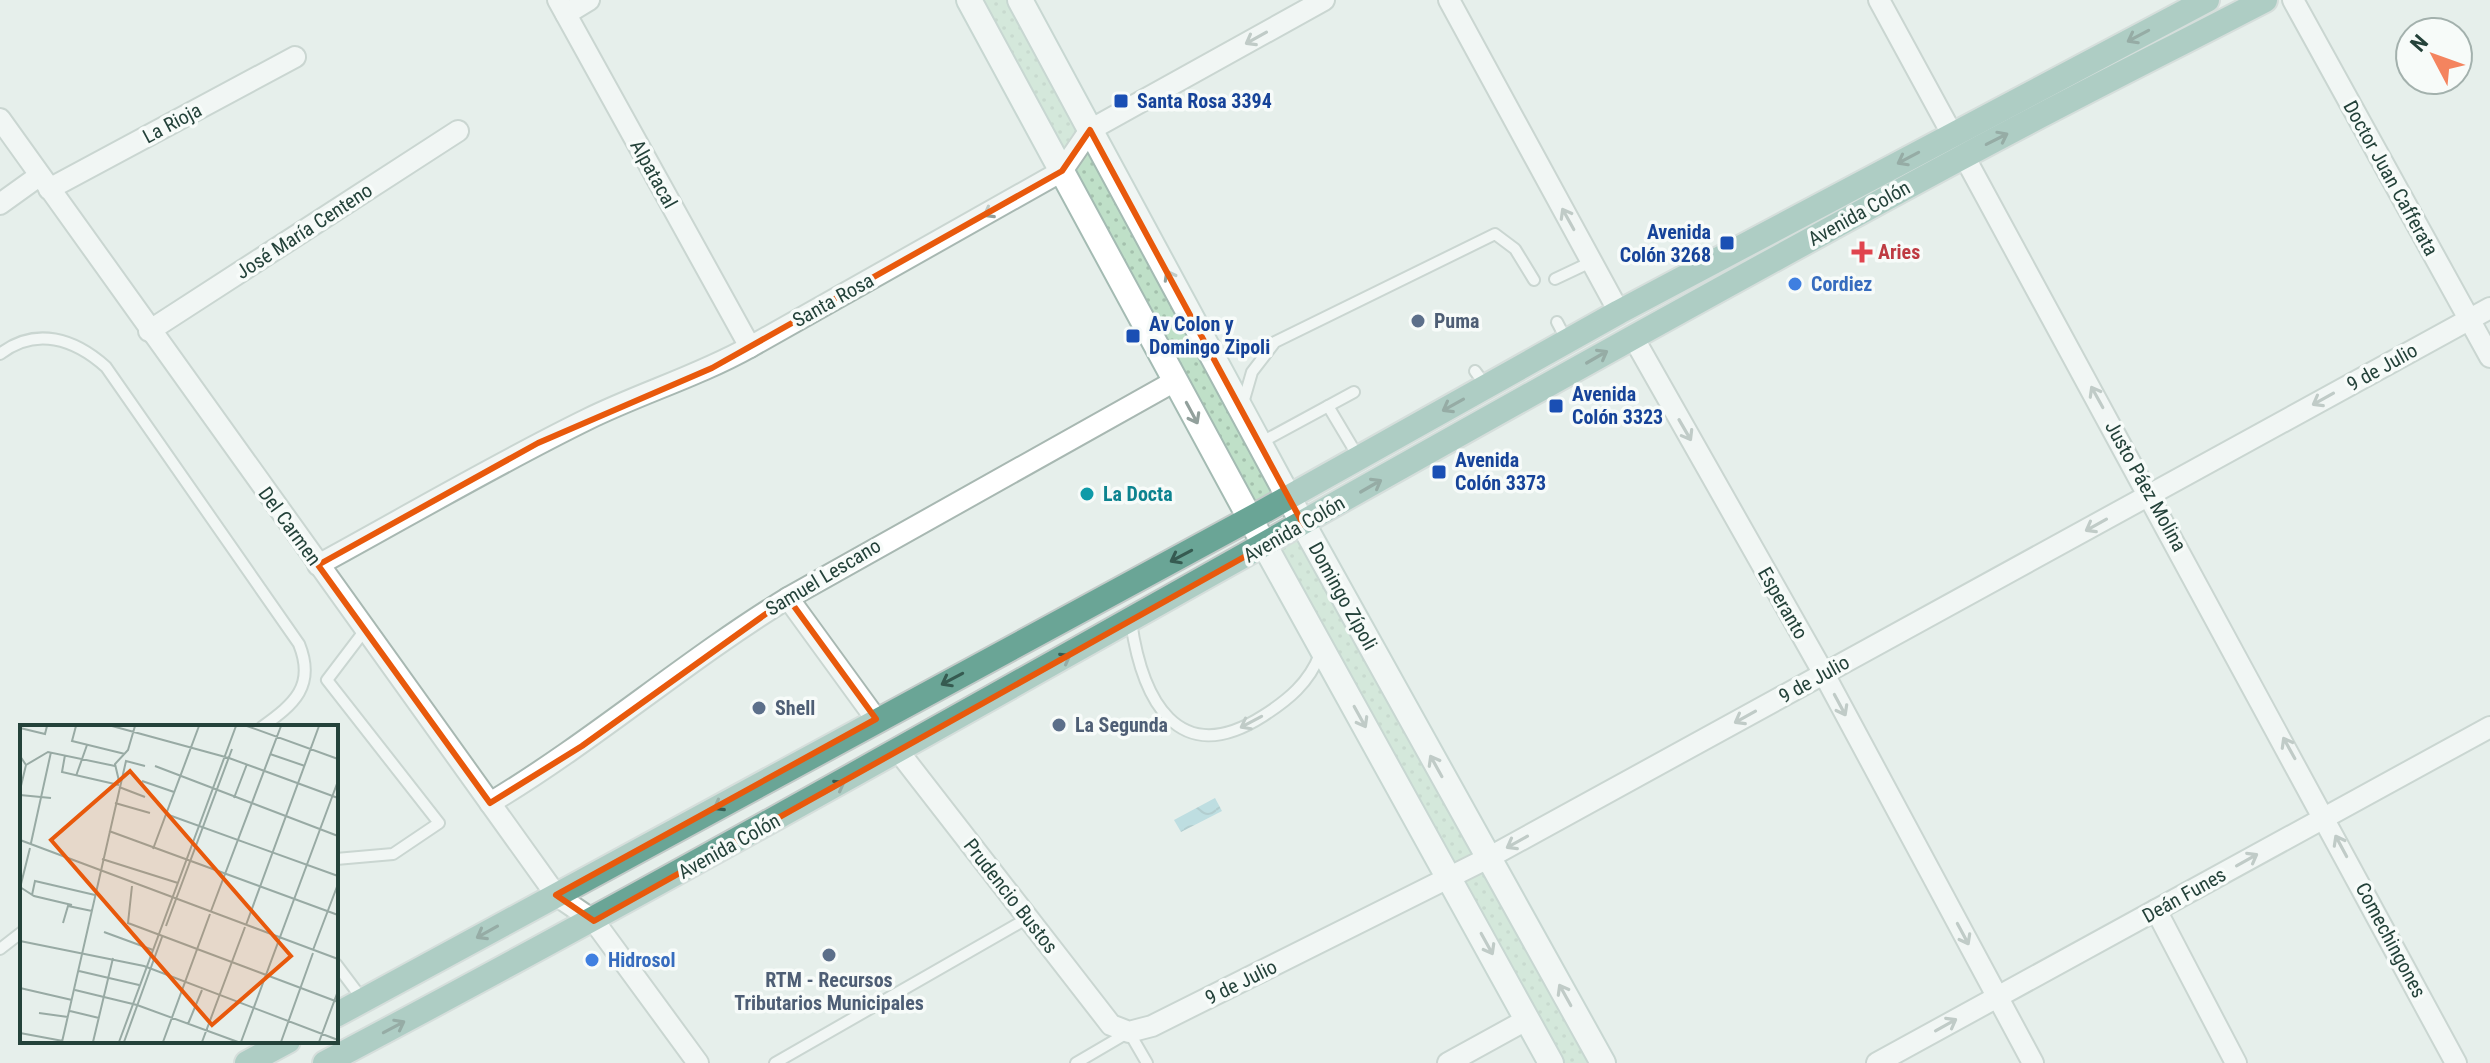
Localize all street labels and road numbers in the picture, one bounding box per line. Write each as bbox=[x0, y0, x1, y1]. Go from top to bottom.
street label: Doctor Juan Cafferata bbox=[2338, 96, 2444, 260]
street label: La Rioja bbox=[139, 98, 205, 148]
street label: Alpatacal bbox=[625, 136, 683, 212]
street label: Avenida Colón bbox=[1804, 175, 1914, 251]
street label: José María Centeno bbox=[231, 178, 377, 284]
street label: Santa Rosa bbox=[788, 268, 878, 332]
street label: 9 de Julio bbox=[2343, 338, 2421, 396]
street label: Justo Páez Molina bbox=[2100, 416, 2192, 556]
street label: Del Carmen bbox=[254, 482, 326, 570]
street label: Avenida Colón bbox=[1239, 490, 1349, 568]
street label: Samuel Lescano bbox=[761, 533, 885, 621]
street label: Domingo Zípoli bbox=[1304, 538, 1382, 654]
street label: Esperanto bbox=[1753, 563, 1813, 643]
street label: 9 de Julio bbox=[1775, 650, 1853, 708]
street label: Avenida Colón bbox=[674, 808, 784, 884]
street label: Prudencio Bustos bbox=[959, 834, 1063, 958]
street label: Deán Funes bbox=[2138, 862, 2230, 928]
street label: Comechingones bbox=[2351, 878, 2431, 1002]
street label: 9 de Julio bbox=[1201, 954, 1281, 1010]

